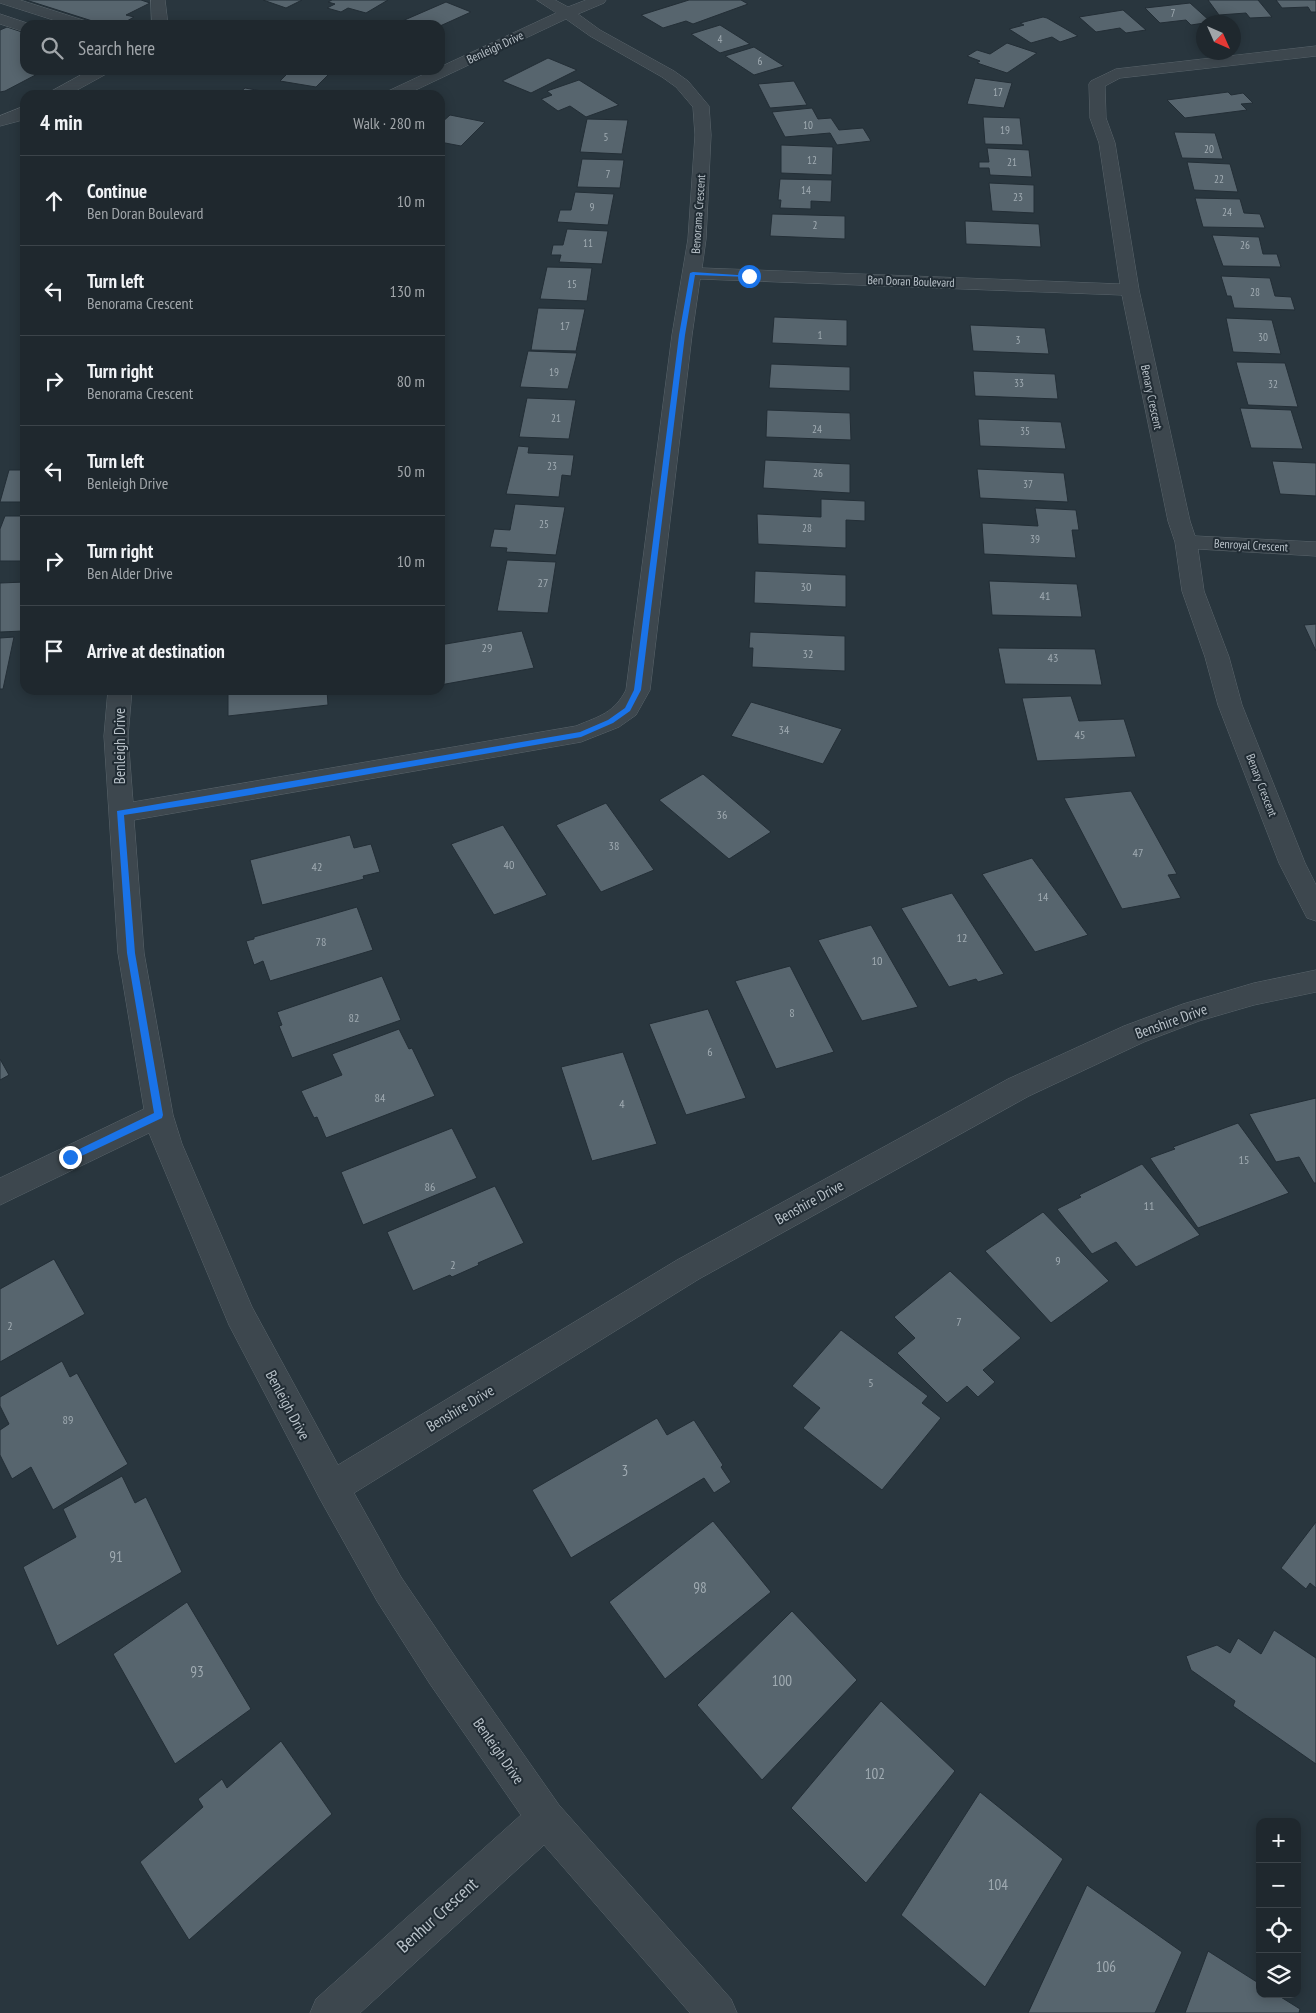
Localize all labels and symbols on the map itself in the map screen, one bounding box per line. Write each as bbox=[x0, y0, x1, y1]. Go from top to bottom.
house number: 7 bbox=[1171, 6, 1176, 20]
north arrow bbox=[1196, 15, 1241, 60]
street label: Benleigh Drive bbox=[464, 27, 526, 67]
house number: 4 bbox=[718, 32, 723, 46]
house number: 6 bbox=[758, 54, 763, 68]
house number: 17 bbox=[993, 85, 1003, 99]
house number: 10 bbox=[803, 118, 813, 132]
house number: 19 bbox=[1000, 123, 1010, 137]
house number: 5 bbox=[604, 130, 609, 144]
house number: 20 bbox=[1204, 142, 1214, 156]
house number: 12 bbox=[807, 153, 817, 167]
house number: 21 bbox=[1007, 155, 1017, 169]
house number: 7 bbox=[606, 167, 611, 181]
house number: 22 bbox=[1214, 172, 1224, 186]
street label: Benorama Crescent bbox=[688, 173, 708, 254]
house number: 14 bbox=[801, 183, 811, 197]
house number: 23 bbox=[1013, 190, 1023, 204]
house number: 9 bbox=[590, 200, 595, 214]
house number: 24 bbox=[1222, 205, 1232, 219]
house number: 2 bbox=[813, 218, 818, 232]
house number: 11 bbox=[583, 236, 593, 250]
house number: 26 bbox=[1240, 238, 1250, 252]
route start bbox=[738, 265, 761, 288]
street label: Ben Doran Boulevard bbox=[867, 272, 955, 290]
house number: 15 bbox=[567, 277, 577, 291]
house number: 28 bbox=[1250, 285, 1260, 299]
house number: 17 bbox=[560, 319, 570, 333]
house number: 1 bbox=[818, 328, 823, 342]
house number: 30 bbox=[1258, 330, 1268, 344]
house number: 3 bbox=[1016, 333, 1021, 347]
street label: Benary Crescent bbox=[1138, 363, 1166, 431]
house number: 19 bbox=[549, 365, 559, 379]
house number: 33 bbox=[1014, 376, 1024, 390]
house number: 32 bbox=[1268, 377, 1278, 391]
house number: 21 bbox=[551, 411, 561, 425]
house number: 24 bbox=[812, 422, 822, 436]
house number: 35 bbox=[1020, 424, 1030, 438]
house number: 23 bbox=[547, 459, 557, 473]
house number: 26 bbox=[813, 466, 823, 480]
house number: 37 bbox=[1023, 477, 1033, 491]
house number: 25 bbox=[539, 517, 549, 531]
house number: 28 bbox=[802, 521, 812, 535]
house number: 39 bbox=[1030, 532, 1040, 546]
street label: Benroyal Crescent bbox=[1214, 536, 1289, 554]
house number: 27 bbox=[538, 575, 548, 590]
house number: 30 bbox=[801, 579, 811, 594]
house number: 41 bbox=[1040, 588, 1050, 603]
house number: 29 bbox=[482, 640, 492, 655]
house number: 32 bbox=[803, 646, 813, 661]
house number: 43 bbox=[1048, 650, 1058, 665]
street label: Benleigh Drive bbox=[110, 708, 129, 784]
house number: 34 bbox=[779, 722, 790, 737]
house number: 45 bbox=[1075, 727, 1085, 742]
street label: Benary Crescent bbox=[1243, 752, 1281, 819]
house number: 36 bbox=[717, 807, 727, 822]
house number: 38 bbox=[609, 838, 619, 853]
house number: 47 bbox=[1133, 845, 1143, 860]
house number: 40 bbox=[504, 857, 514, 872]
house number: 42 bbox=[312, 859, 322, 874]
house number: 14 bbox=[1038, 889, 1049, 904]
house number: 12 bbox=[957, 930, 967, 945]
house number: 78 bbox=[316, 934, 326, 949]
house number: 10 bbox=[872, 953, 882, 968]
street label: Benshire Drive bbox=[1132, 999, 1210, 1043]
house number: 8 bbox=[789, 1005, 795, 1020]
house number: 82 bbox=[349, 1010, 359, 1025]
house number: 6 bbox=[707, 1044, 713, 1059]
house number: 84 bbox=[375, 1090, 386, 1105]
house number: 4 bbox=[619, 1096, 625, 1111]
route end bbox=[59, 1146, 82, 1169]
house number: 15 bbox=[1239, 1152, 1249, 1167]
street label: Benshire Drive bbox=[771, 1175, 847, 1229]
house number: 86 bbox=[425, 1179, 435, 1194]
house number: 11 bbox=[1144, 1198, 1154, 1213]
house number: 9 bbox=[1055, 1253, 1061, 1268]
house number: 2 bbox=[450, 1257, 456, 1272]
house number: 7 bbox=[956, 1314, 962, 1329]
house number: 2 bbox=[7, 1318, 13, 1333]
street label: Benleigh Drive bbox=[262, 1367, 314, 1443]
house number: 5 bbox=[868, 1375, 874, 1390]
street label: Benshire Drive bbox=[423, 1380, 497, 1436]
house number: 89 bbox=[63, 1412, 73, 1427]
house number: 3 bbox=[622, 1461, 628, 1480]
house number: 91 bbox=[109, 1547, 123, 1566]
house number: 98 bbox=[693, 1578, 707, 1597]
house number: 93 bbox=[190, 1662, 204, 1681]
house number: 100 bbox=[772, 1671, 792, 1690]
street label: Benleigh Drive bbox=[469, 1714, 529, 1788]
house number: 102 bbox=[865, 1764, 885, 1783]
street label: Benhur Crescent bbox=[392, 1873, 482, 1957]
house number: 104 bbox=[988, 1875, 1008, 1894]
house number: 106 bbox=[1096, 1957, 1116, 1976]

